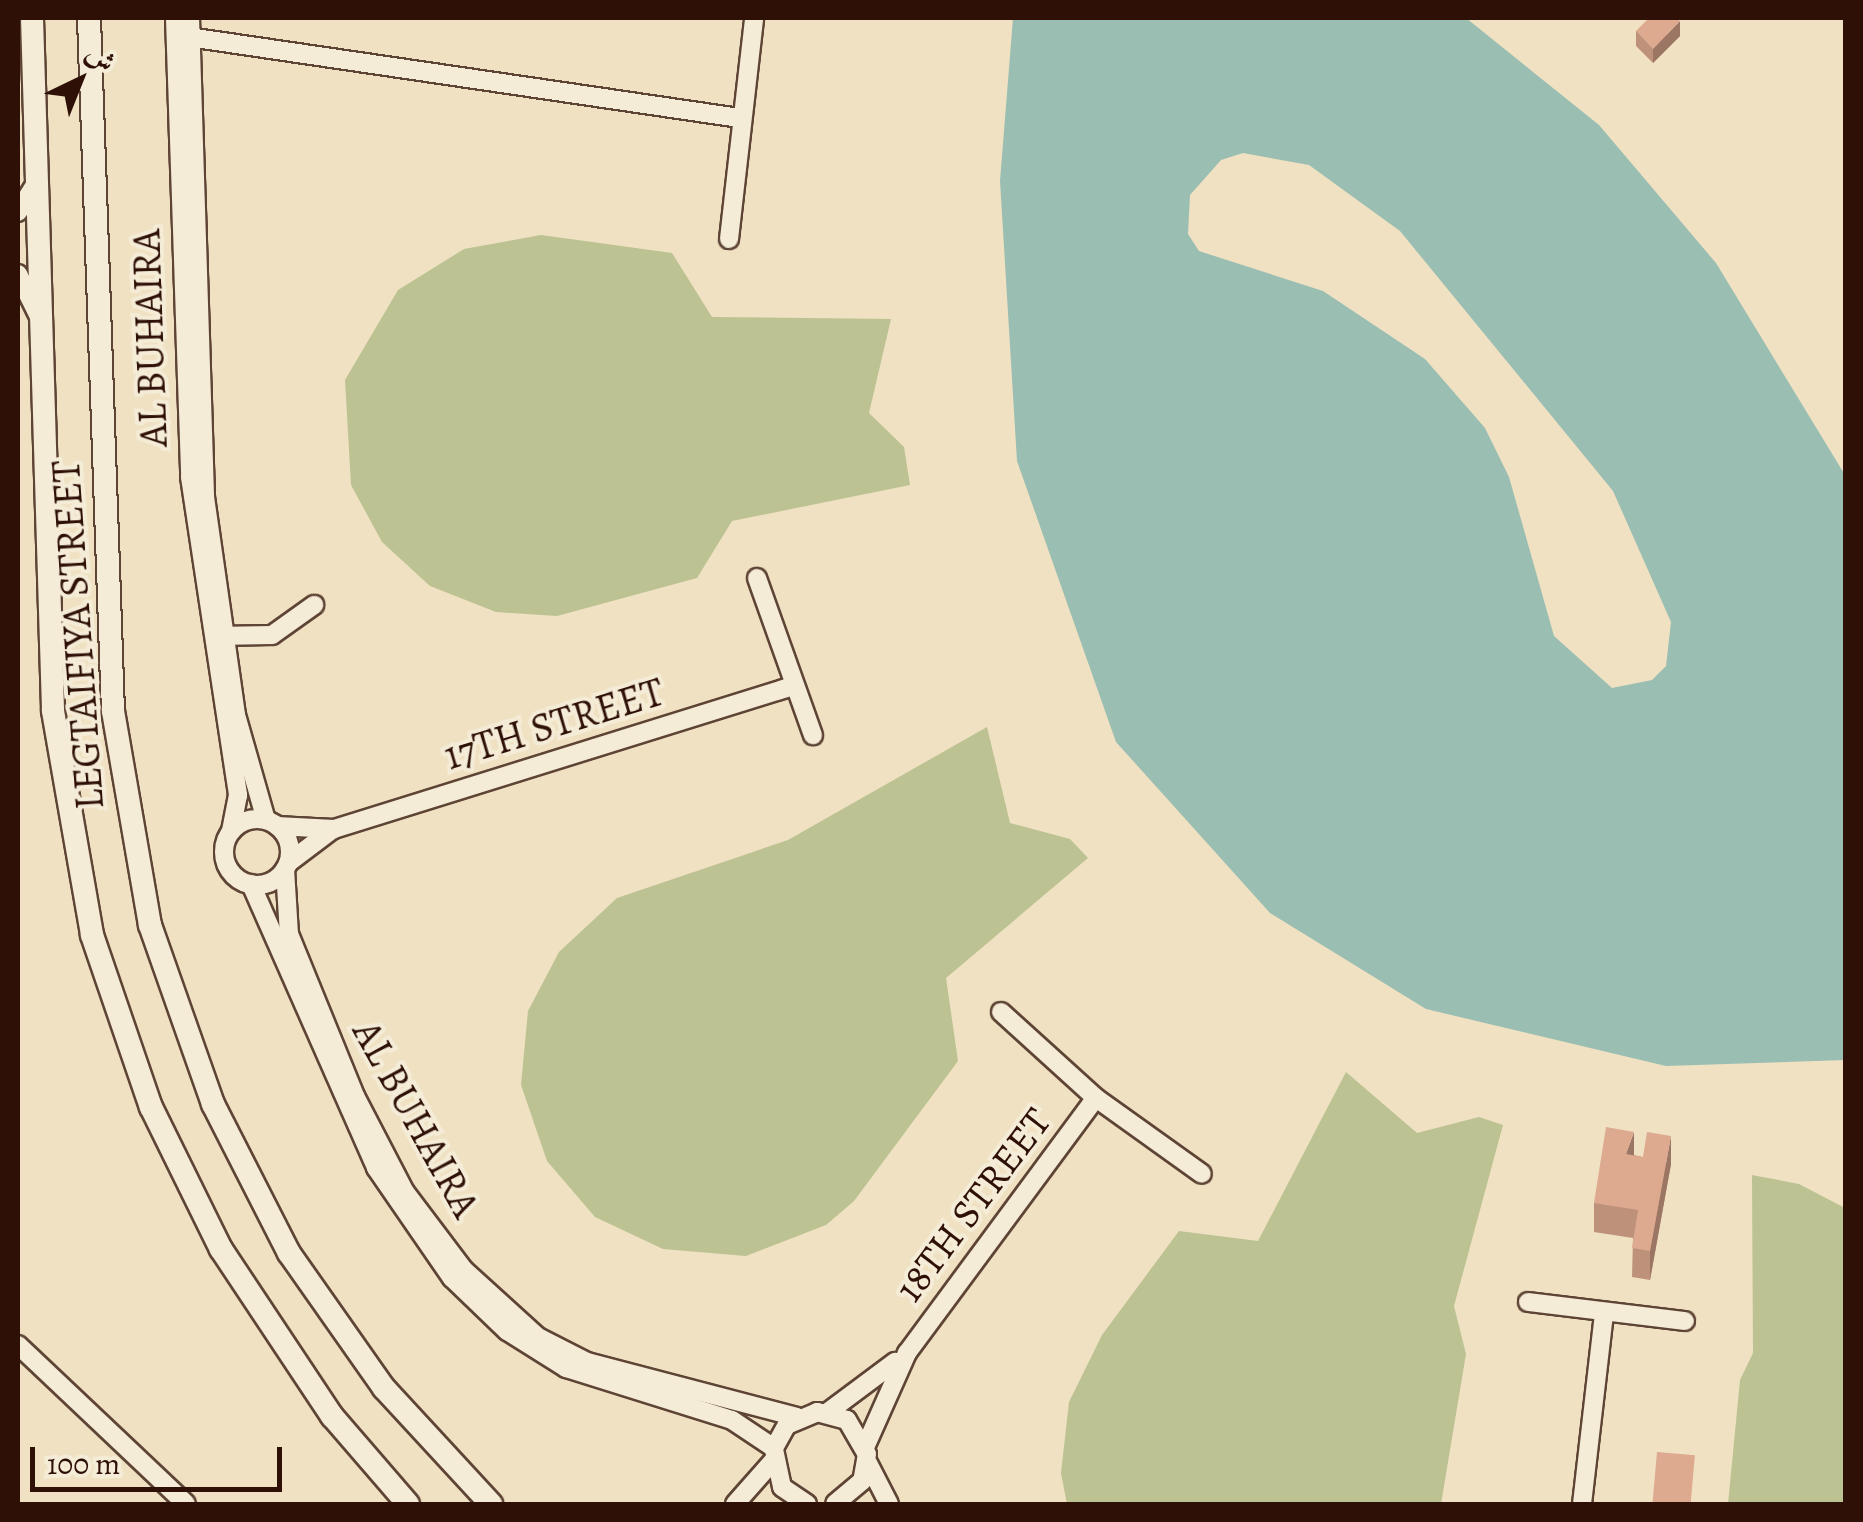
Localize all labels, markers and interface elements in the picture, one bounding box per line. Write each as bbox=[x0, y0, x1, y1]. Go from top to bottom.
north arrow bbox=[30, 30, 130, 130]
text: ش bbox=[77, 35, 124, 81]
street label: AL BUHAIRA bbox=[122, 228, 178, 448]
street label: LEGTAIFIYA STREET bbox=[42, 459, 114, 811]
street label: 17TH STREET bbox=[438, 668, 670, 780]
street label: AL BUHAIRA bbox=[342, 1012, 490, 1226]
street label: 18TH STREET bbox=[885, 1099, 1061, 1311]
scale bar bbox=[35, 1427, 288, 1489]
text: 100 m bbox=[47, 1444, 120, 1484]

